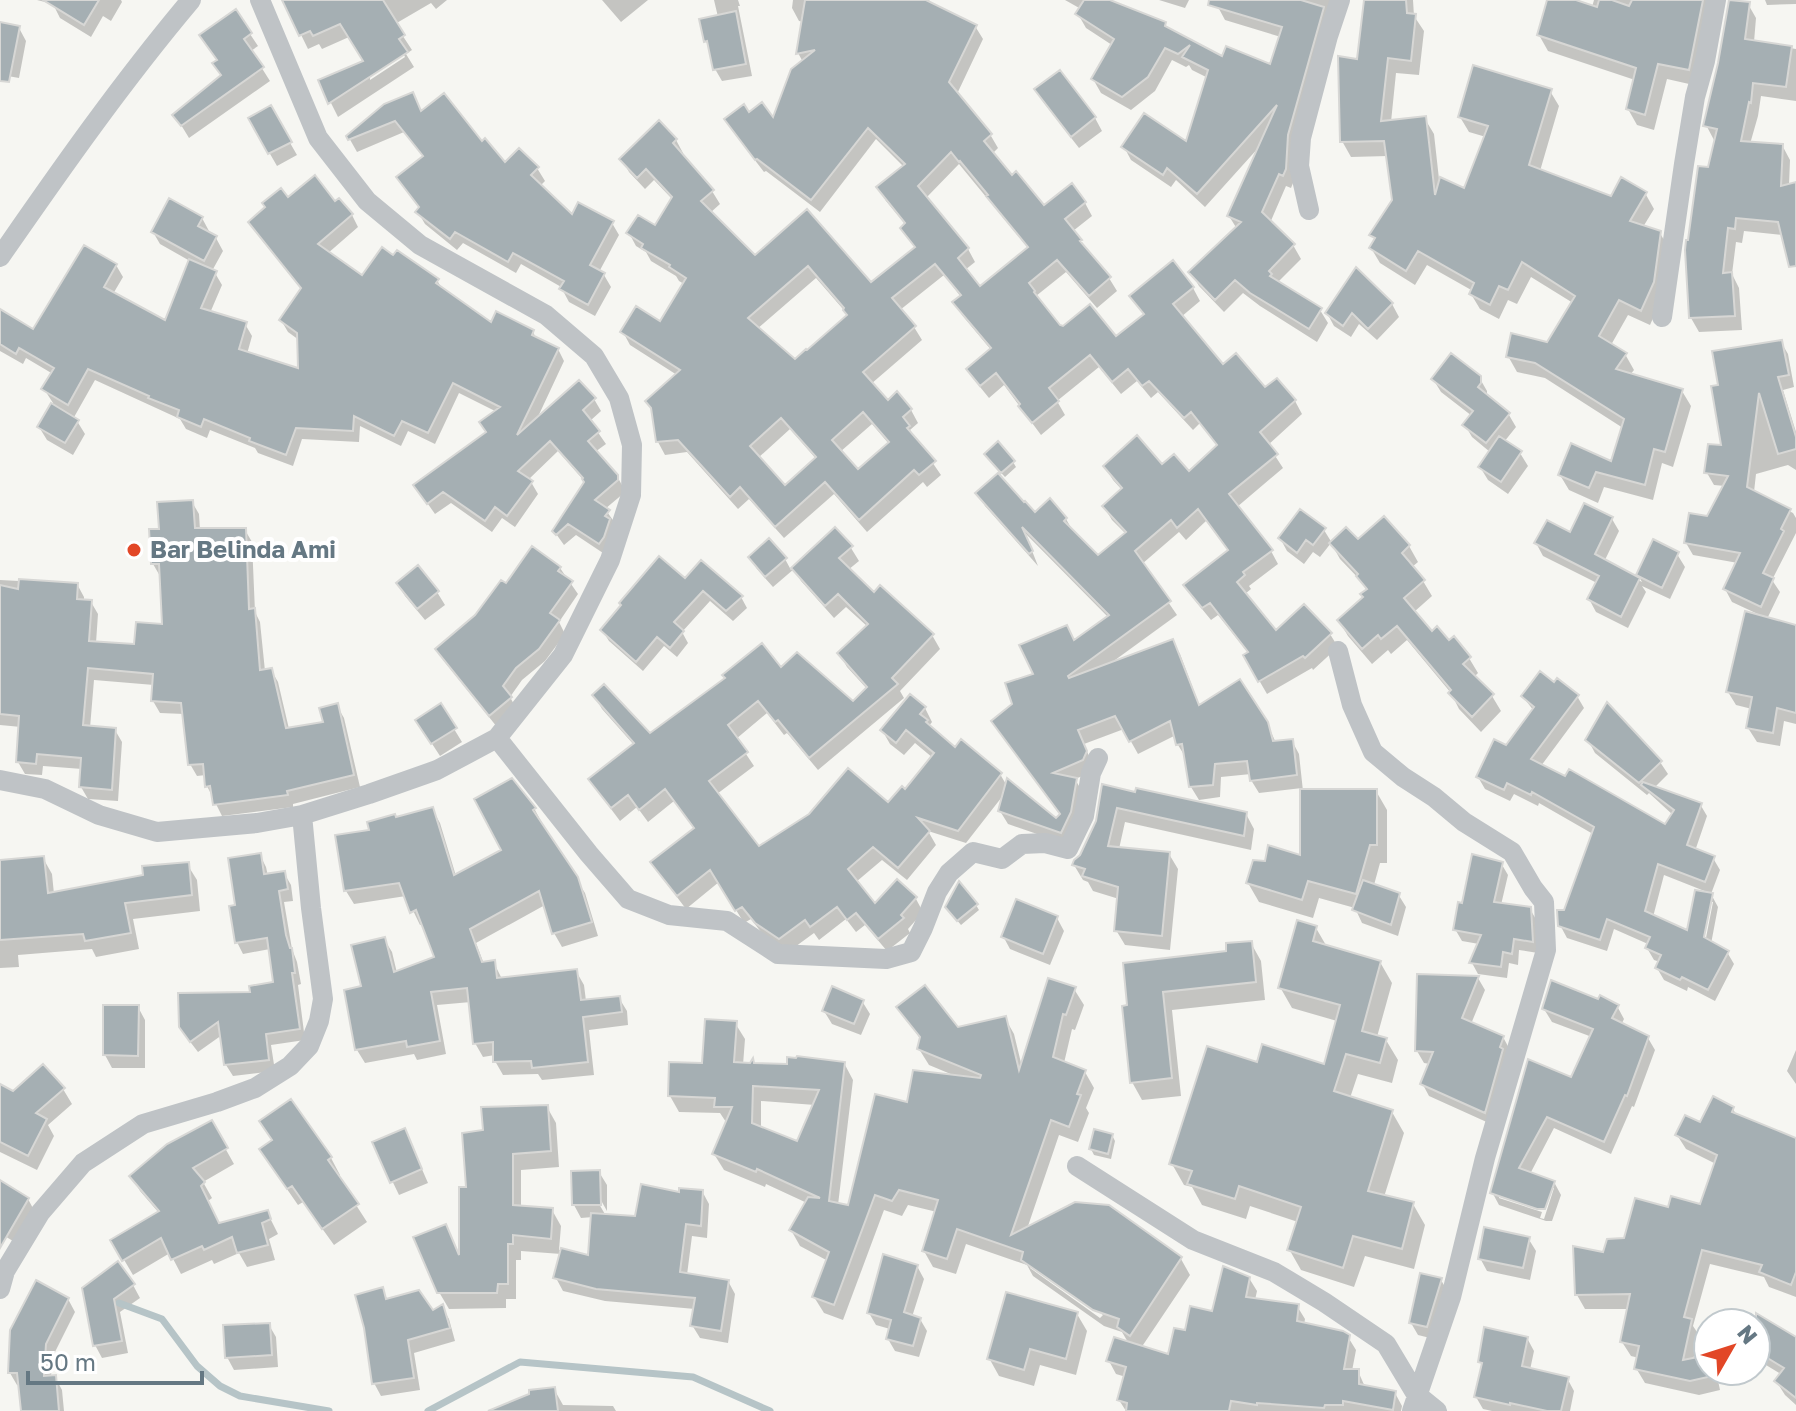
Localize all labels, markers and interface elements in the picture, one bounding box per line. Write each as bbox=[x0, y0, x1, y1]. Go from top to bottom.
place label: Bar Belinda Ami bbox=[150, 534, 336, 563]
marker: Bar Belinda Ami bbox=[125, 541, 143, 559]
north arrow bbox=[1692, 1307, 1772, 1387]
text: N bbox=[1732, 1319, 1764, 1349]
scale bar bbox=[28, 1335, 202, 1385]
text: 50 m bbox=[40, 1347, 96, 1376]

